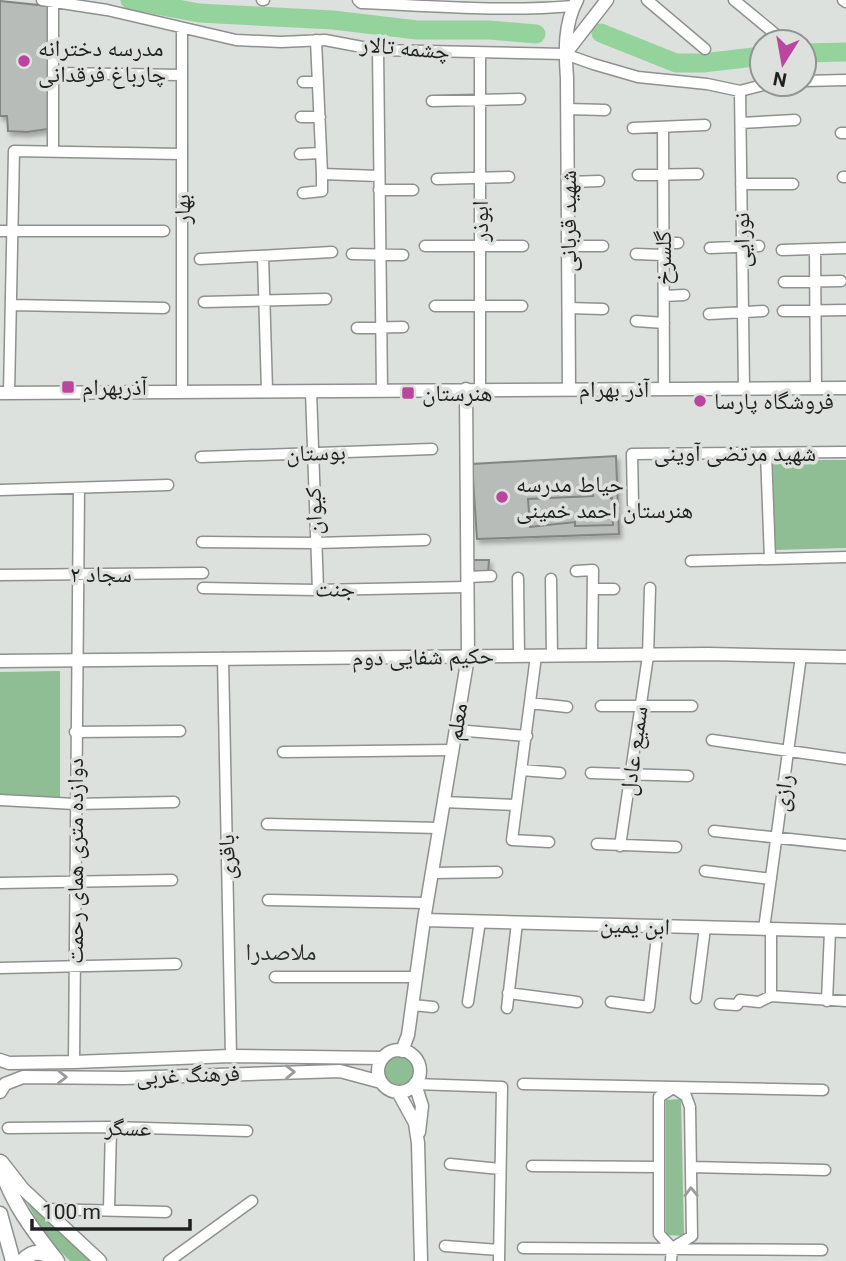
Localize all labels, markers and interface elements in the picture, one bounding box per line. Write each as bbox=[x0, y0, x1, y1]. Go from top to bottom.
north arrow bbox=[748, 28, 818, 98]
street label: چشمه تالار bbox=[358, 31, 451, 65]
place label: مدرسه دخترانه چارباغ فرقدانی bbox=[38, 35, 166, 89]
marker: مدرسه دخترانه چارباغ فرقدانی bbox=[16, 53, 32, 69]
text: N bbox=[771, 67, 789, 92]
street label: شهید قربانی bbox=[555, 170, 582, 272]
street label: بهار bbox=[169, 194, 196, 225]
street label: ابوذر bbox=[467, 201, 494, 242]
street label: نورایی bbox=[728, 212, 756, 268]
street label: گلسرخ bbox=[650, 230, 678, 285]
place label: آذربهرام bbox=[82, 374, 148, 403]
street label: آذر بهرام bbox=[579, 376, 650, 405]
marker: آذربهرام bbox=[60, 379, 76, 395]
place label: هنرستان bbox=[422, 380, 492, 407]
marker: هنرستان bbox=[400, 385, 416, 401]
place label: فروشگاه پارسا bbox=[714, 388, 834, 415]
marker: فروشگاه پارسا bbox=[692, 393, 708, 409]
street label: بوستان bbox=[286, 438, 346, 468]
street label: شهید مرتضی آوینی bbox=[654, 440, 816, 467]
place label: حیاط مدرسه هنرستان احمد خمینی bbox=[516, 471, 693, 524]
street label: کیوان bbox=[300, 486, 328, 535]
marker: حیاط مدرسه هنرستان احمد خمینی bbox=[494, 489, 510, 505]
street label: سجاد ۲ bbox=[70, 561, 132, 588]
street label: جنت bbox=[315, 575, 355, 603]
street label: حکیم شفایی دوم bbox=[352, 642, 494, 674]
street label: معلم bbox=[441, 701, 475, 743]
street label: سمیع عادل bbox=[614, 704, 655, 798]
street label: دوازده متری همای رحمت bbox=[62, 758, 89, 964]
street label: رازی bbox=[767, 773, 799, 813]
street label: باقری bbox=[213, 834, 241, 880]
street label: ابن یمین bbox=[600, 911, 670, 941]
district label: ملاصدرا bbox=[246, 938, 316, 966]
street label: فرهنگ غربی bbox=[136, 1060, 240, 1090]
one-way arrow bbox=[285, 1064, 295, 1080]
one-way arrow bbox=[58, 1069, 68, 1085]
street label: عسگر bbox=[103, 1114, 152, 1142]
one-way arrow bbox=[683, 1186, 699, 1196]
scale bar bbox=[32, 1188, 189, 1232]
text: 100 m bbox=[42, 1200, 101, 1224]

